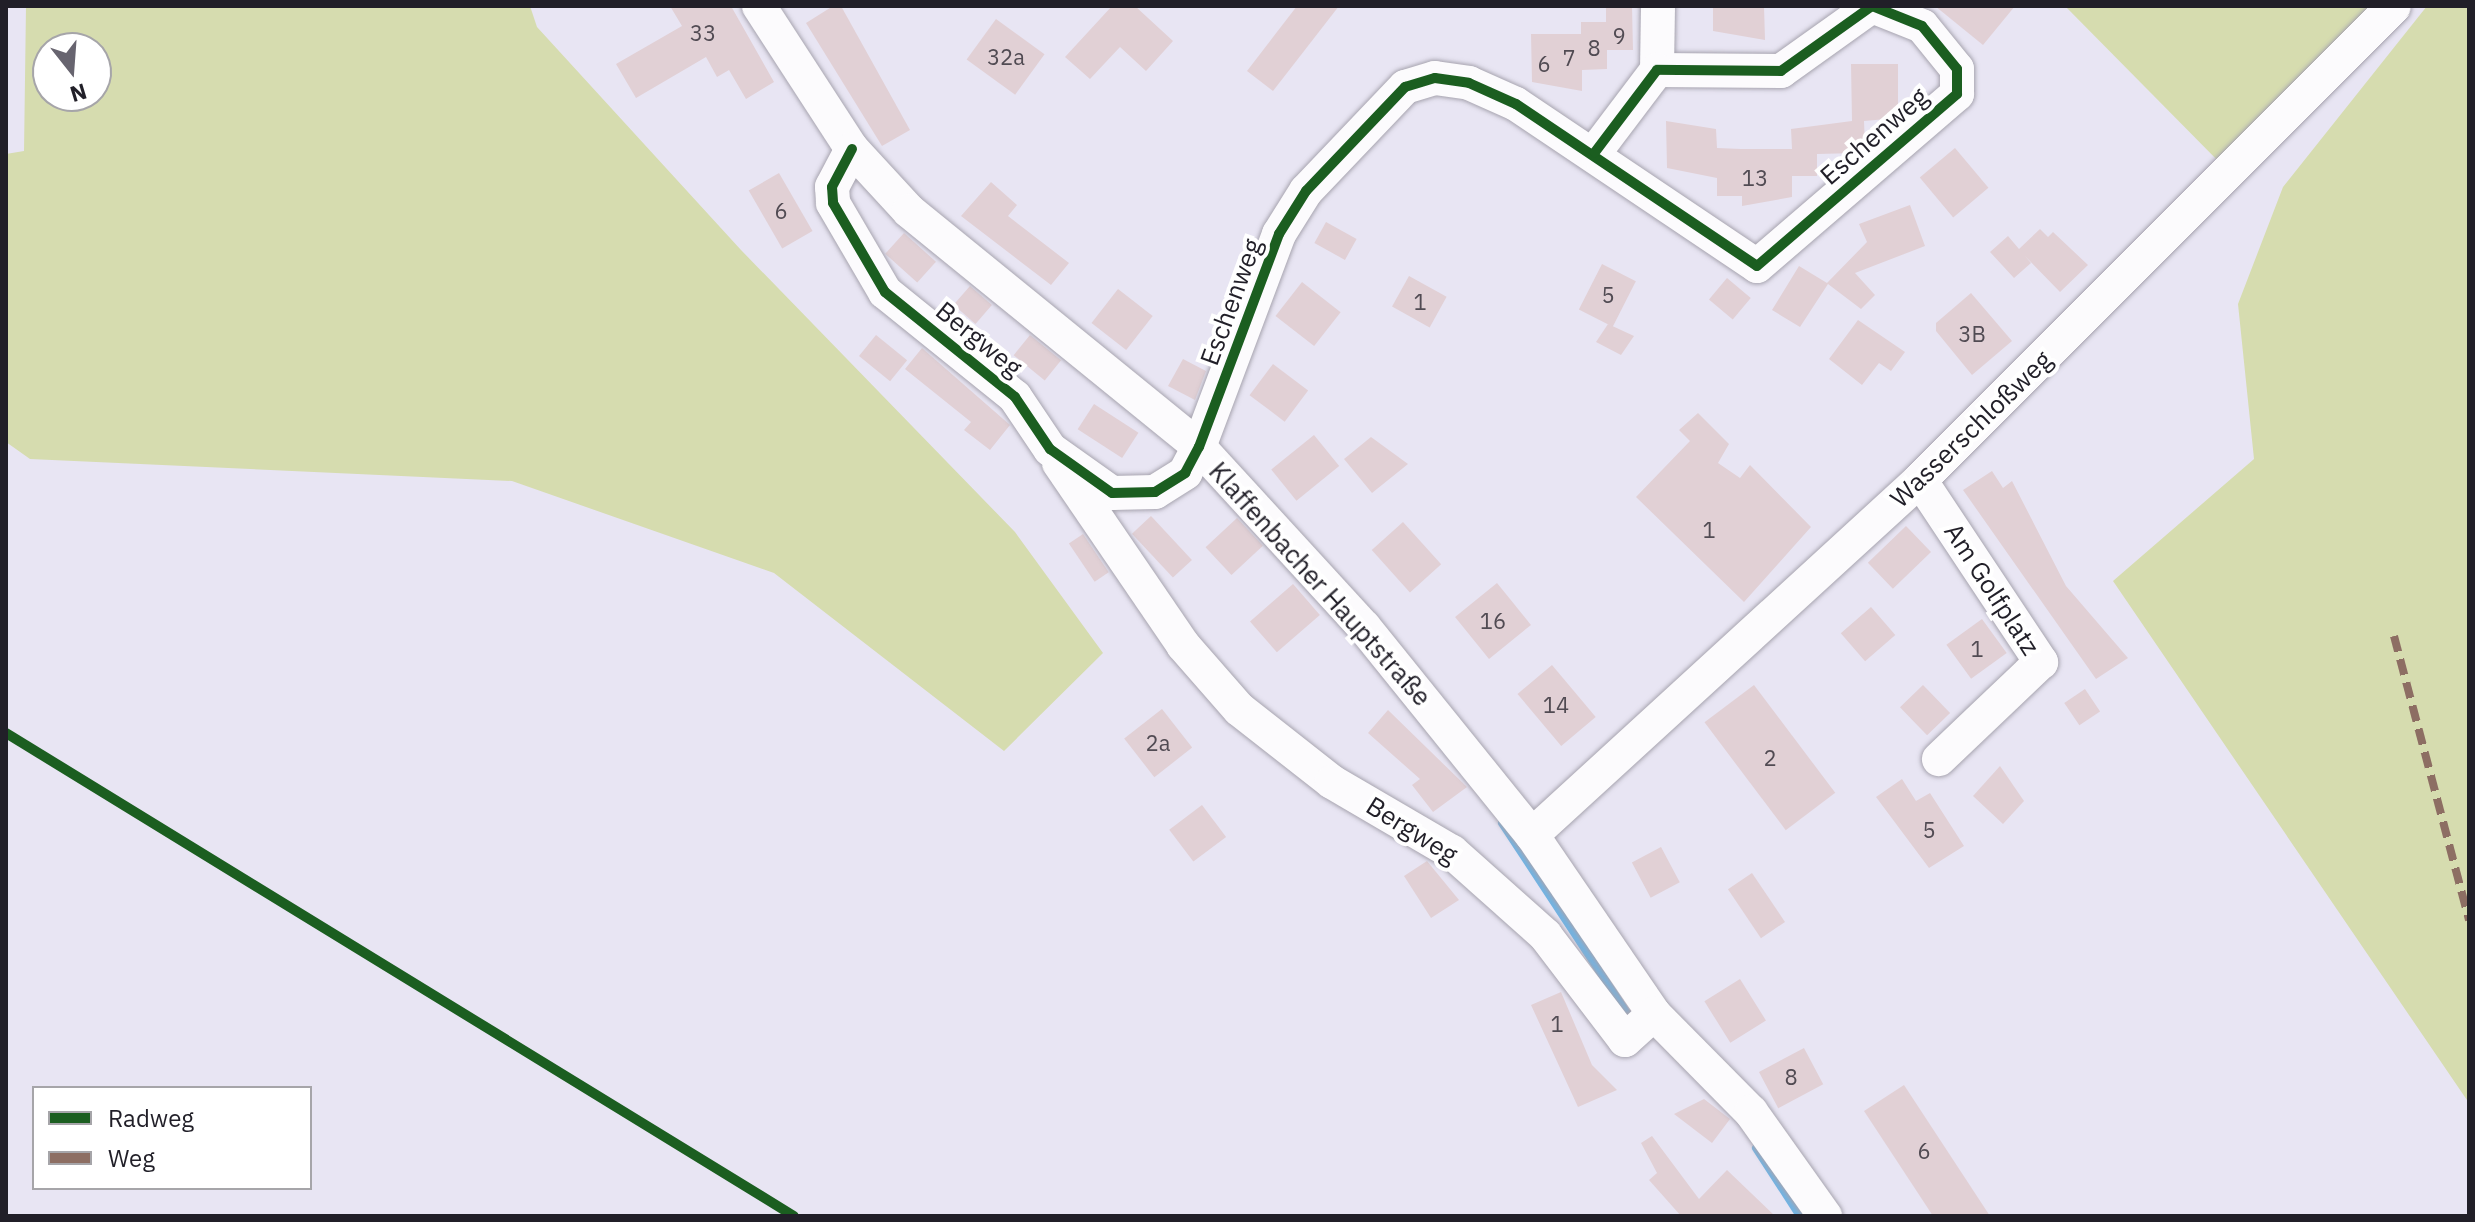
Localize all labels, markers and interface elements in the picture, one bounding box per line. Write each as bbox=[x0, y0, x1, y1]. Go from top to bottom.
house number: 33 bbox=[690, 20, 716, 46]
house number: 9 bbox=[1612, 23, 1626, 49]
north arrow bbox=[32, 32, 112, 112]
house number: 8 bbox=[1587, 35, 1601, 61]
house number: 32a bbox=[987, 44, 1025, 70]
house number: 7 bbox=[1562, 45, 1576, 71]
house number: 6 bbox=[1537, 51, 1551, 77]
text: N bbox=[67, 77, 90, 110]
street label: Eschenweg bbox=[1814, 81, 1934, 191]
house number: 13 bbox=[1742, 165, 1768, 191]
house number: 6 bbox=[774, 198, 788, 224]
street label: Eschenweg bbox=[1194, 234, 1268, 370]
house number: 5 bbox=[1601, 282, 1615, 308]
house number: 1 bbox=[1413, 289, 1427, 315]
street label: Bergweg bbox=[930, 295, 1028, 383]
house number: 3B bbox=[1958, 321, 1986, 347]
street label: Wasserschloßweg bbox=[1884, 344, 2058, 514]
street label: Klaffenbacher Hauptstraße bbox=[1202, 456, 1438, 712]
house number: 1 bbox=[1702, 517, 1716, 543]
street label: Am Golfplatz bbox=[1938, 517, 2046, 661]
house number: 16 bbox=[1480, 608, 1506, 634]
house number: 1 bbox=[1970, 636, 1984, 662]
house number: 14 bbox=[1543, 692, 1569, 718]
house number: 2a bbox=[1146, 730, 1170, 756]
house number: 2 bbox=[1763, 745, 1777, 771]
street label: Bergweg bbox=[1361, 790, 1463, 870]
house number: 5 bbox=[1922, 817, 1936, 843]
house number: 1 bbox=[1550, 1011, 1564, 1037]
house number: 8 bbox=[1784, 1064, 1798, 1090]
legend bbox=[32, 1086, 312, 1190]
text: Radweg bbox=[108, 1102, 194, 1134]
house number: 6 bbox=[1917, 1138, 1931, 1164]
text: Weg bbox=[108, 1142, 155, 1174]

